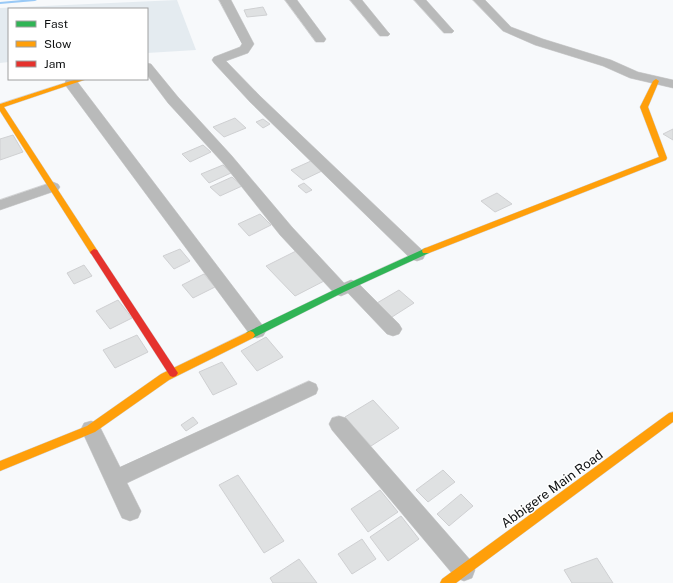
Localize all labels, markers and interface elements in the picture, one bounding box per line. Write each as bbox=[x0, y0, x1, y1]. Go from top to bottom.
legend bbox=[8, 8, 148, 80]
text: Fast bbox=[44, 17, 69, 31]
text: Slow bbox=[44, 37, 72, 51]
text: Jam bbox=[44, 57, 66, 71]
street label: Abbigere Main Road bbox=[498, 447, 606, 531]

